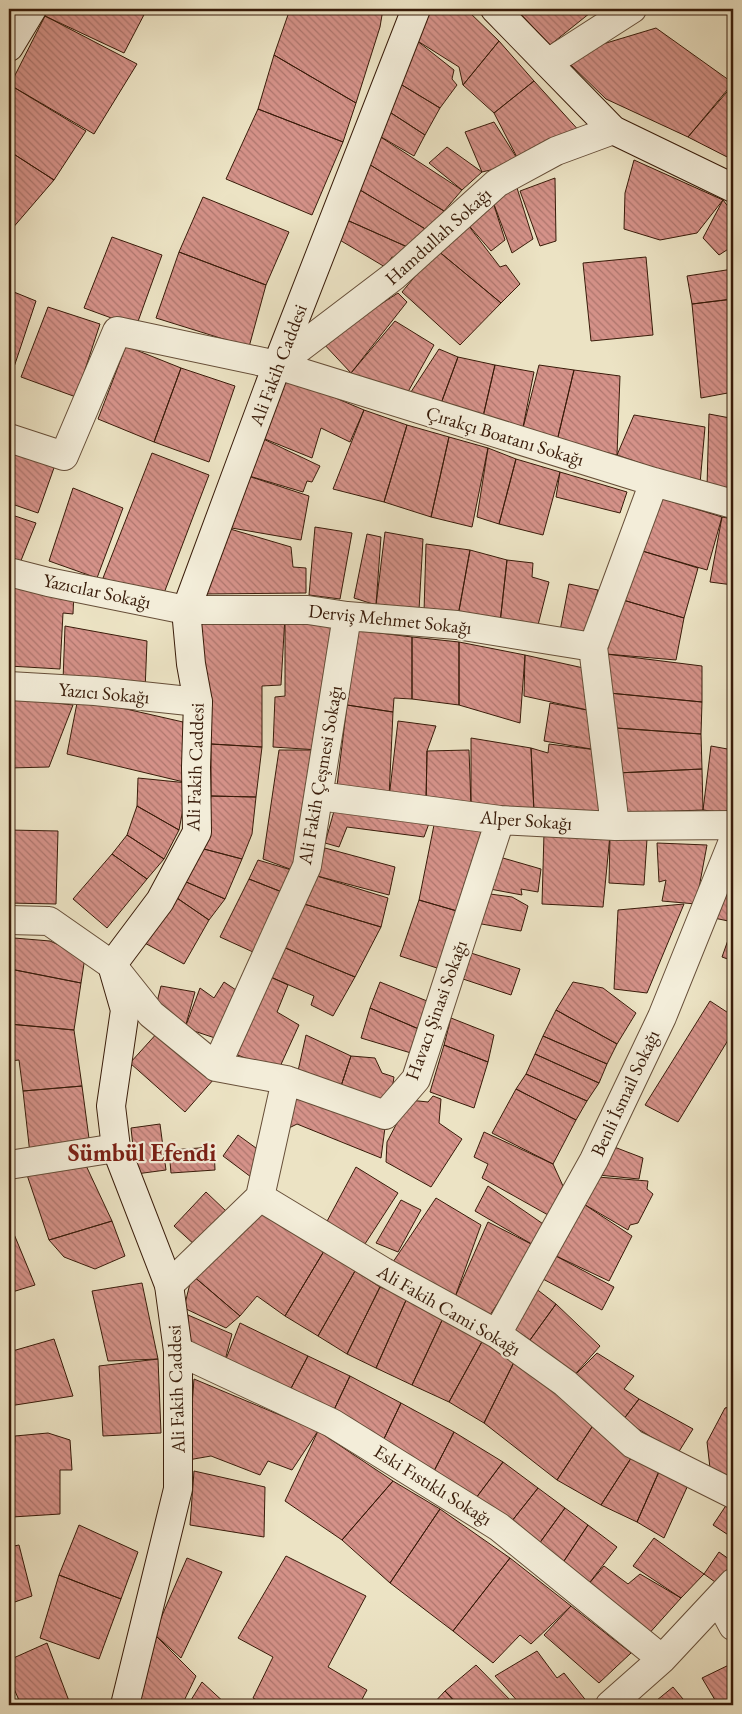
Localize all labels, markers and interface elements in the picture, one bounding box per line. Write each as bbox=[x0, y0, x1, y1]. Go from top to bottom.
street label: Hamdullah Sokağı bbox=[379, 181, 497, 290]
street label: Ali Fakih Caddesi bbox=[243, 300, 313, 430]
street label: Çırakçı Boatanı Sokağı bbox=[423, 400, 587, 472]
street label: Yazıcılar Sokağı bbox=[41, 567, 154, 615]
street label: Derviş Mehmet Sokağı bbox=[307, 598, 473, 640]
street label: Yazıcı Sokağı bbox=[57, 677, 151, 709]
street label: Ali Fakih Çeşmesi Sokağı bbox=[292, 683, 348, 867]
street label: Ali Fakih Caddesi bbox=[180, 702, 210, 833]
street label: Alper Sokağı bbox=[478, 804, 573, 836]
street label: Havacı Şinasi Sokağı bbox=[399, 936, 473, 1083]
street label: Benli İsmail Sokağı bbox=[585, 1025, 665, 1160]
district label: Sümbül Efendi bbox=[68, 1137, 216, 1168]
street label: Ali Fakih Cami Sokağı bbox=[372, 1258, 526, 1361]
street label: Ali Fakih Caddesi bbox=[161, 1324, 191, 1455]
street label: Eski Fıstıklı Sokağı bbox=[369, 1439, 497, 1531]

